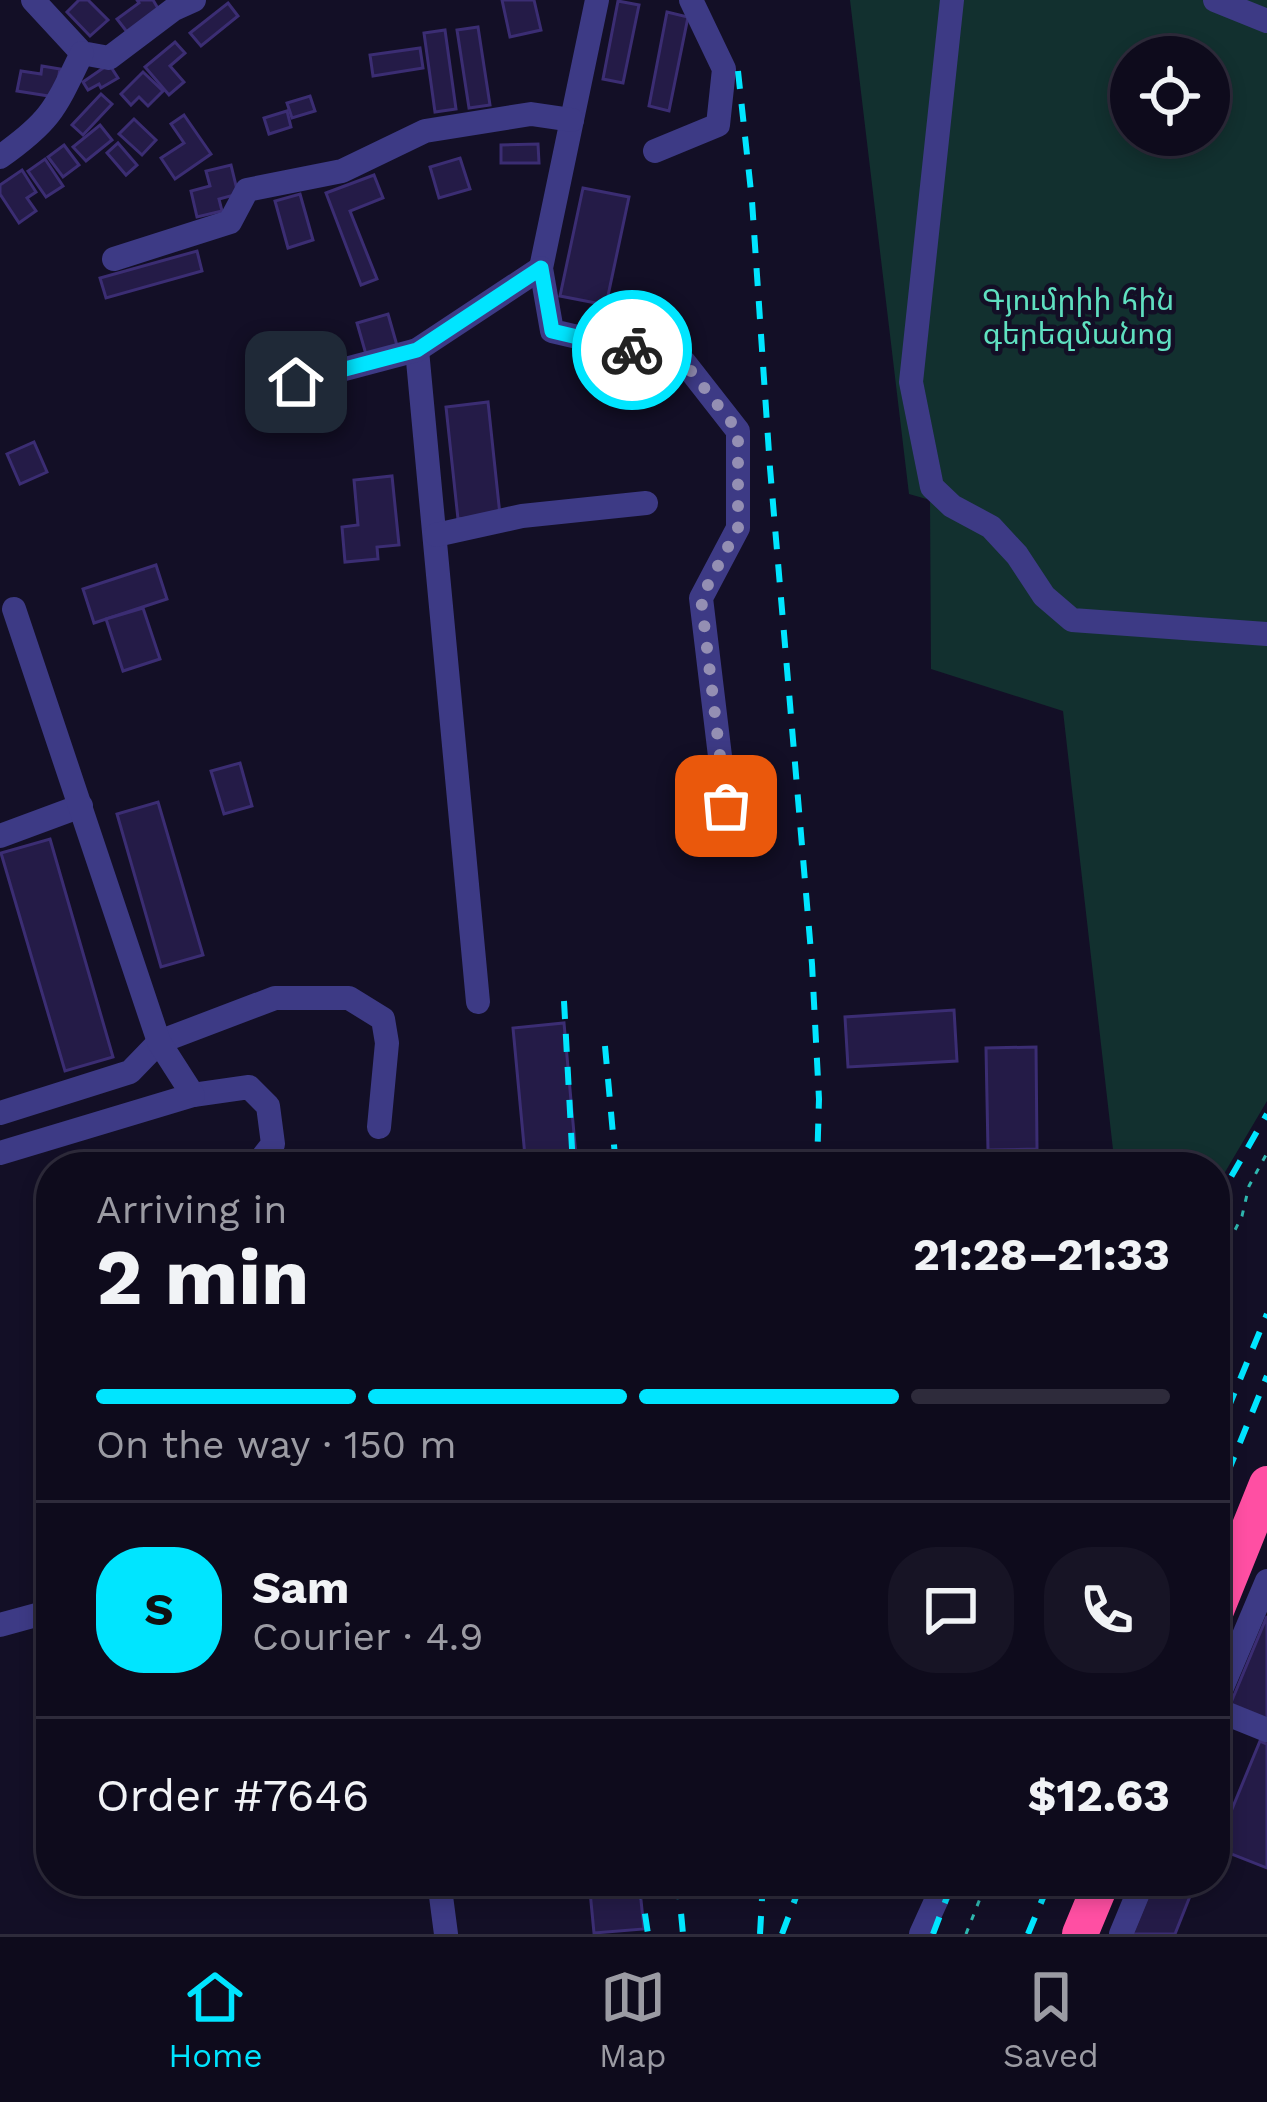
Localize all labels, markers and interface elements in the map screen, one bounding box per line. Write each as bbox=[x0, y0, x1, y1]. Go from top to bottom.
map controls bbox=[1110, 36, 1230, 156]
button: locate bbox=[1110, 36, 1230, 156]
park label: Գյումրիի հին գերեզմանոց bbox=[982, 282, 1174, 351]
courier bbox=[572, 290, 692, 410]
icon: bike bbox=[599, 317, 665, 383]
pin bbox=[245, 331, 347, 433]
icon: home bbox=[263, 349, 329, 415]
pin bbox=[675, 755, 777, 857]
icon: bag bbox=[693, 773, 759, 839]
text: Arriving in bbox=[96, 1187, 287, 1232]
text: 21:28–21:33 bbox=[913, 1228, 1170, 1281]
text: 2 min bbox=[96, 1231, 309, 1323]
text: On the way · 150 m bbox=[96, 1422, 457, 1467]
button: chat bbox=[888, 1547, 1014, 1673]
button: phone bbox=[1044, 1547, 1170, 1673]
text: Sam bbox=[252, 1561, 349, 1614]
text: S bbox=[144, 1583, 174, 1636]
text: Courier · 4.9 bbox=[252, 1614, 483, 1659]
text: Order #7646 bbox=[96, 1769, 369, 1822]
text: $12.63 bbox=[1028, 1769, 1170, 1822]
tab: Home bbox=[168, 1964, 263, 2075]
tab: Map bbox=[599, 1964, 666, 2075]
tab: Saved bbox=[1003, 1964, 1099, 2075]

